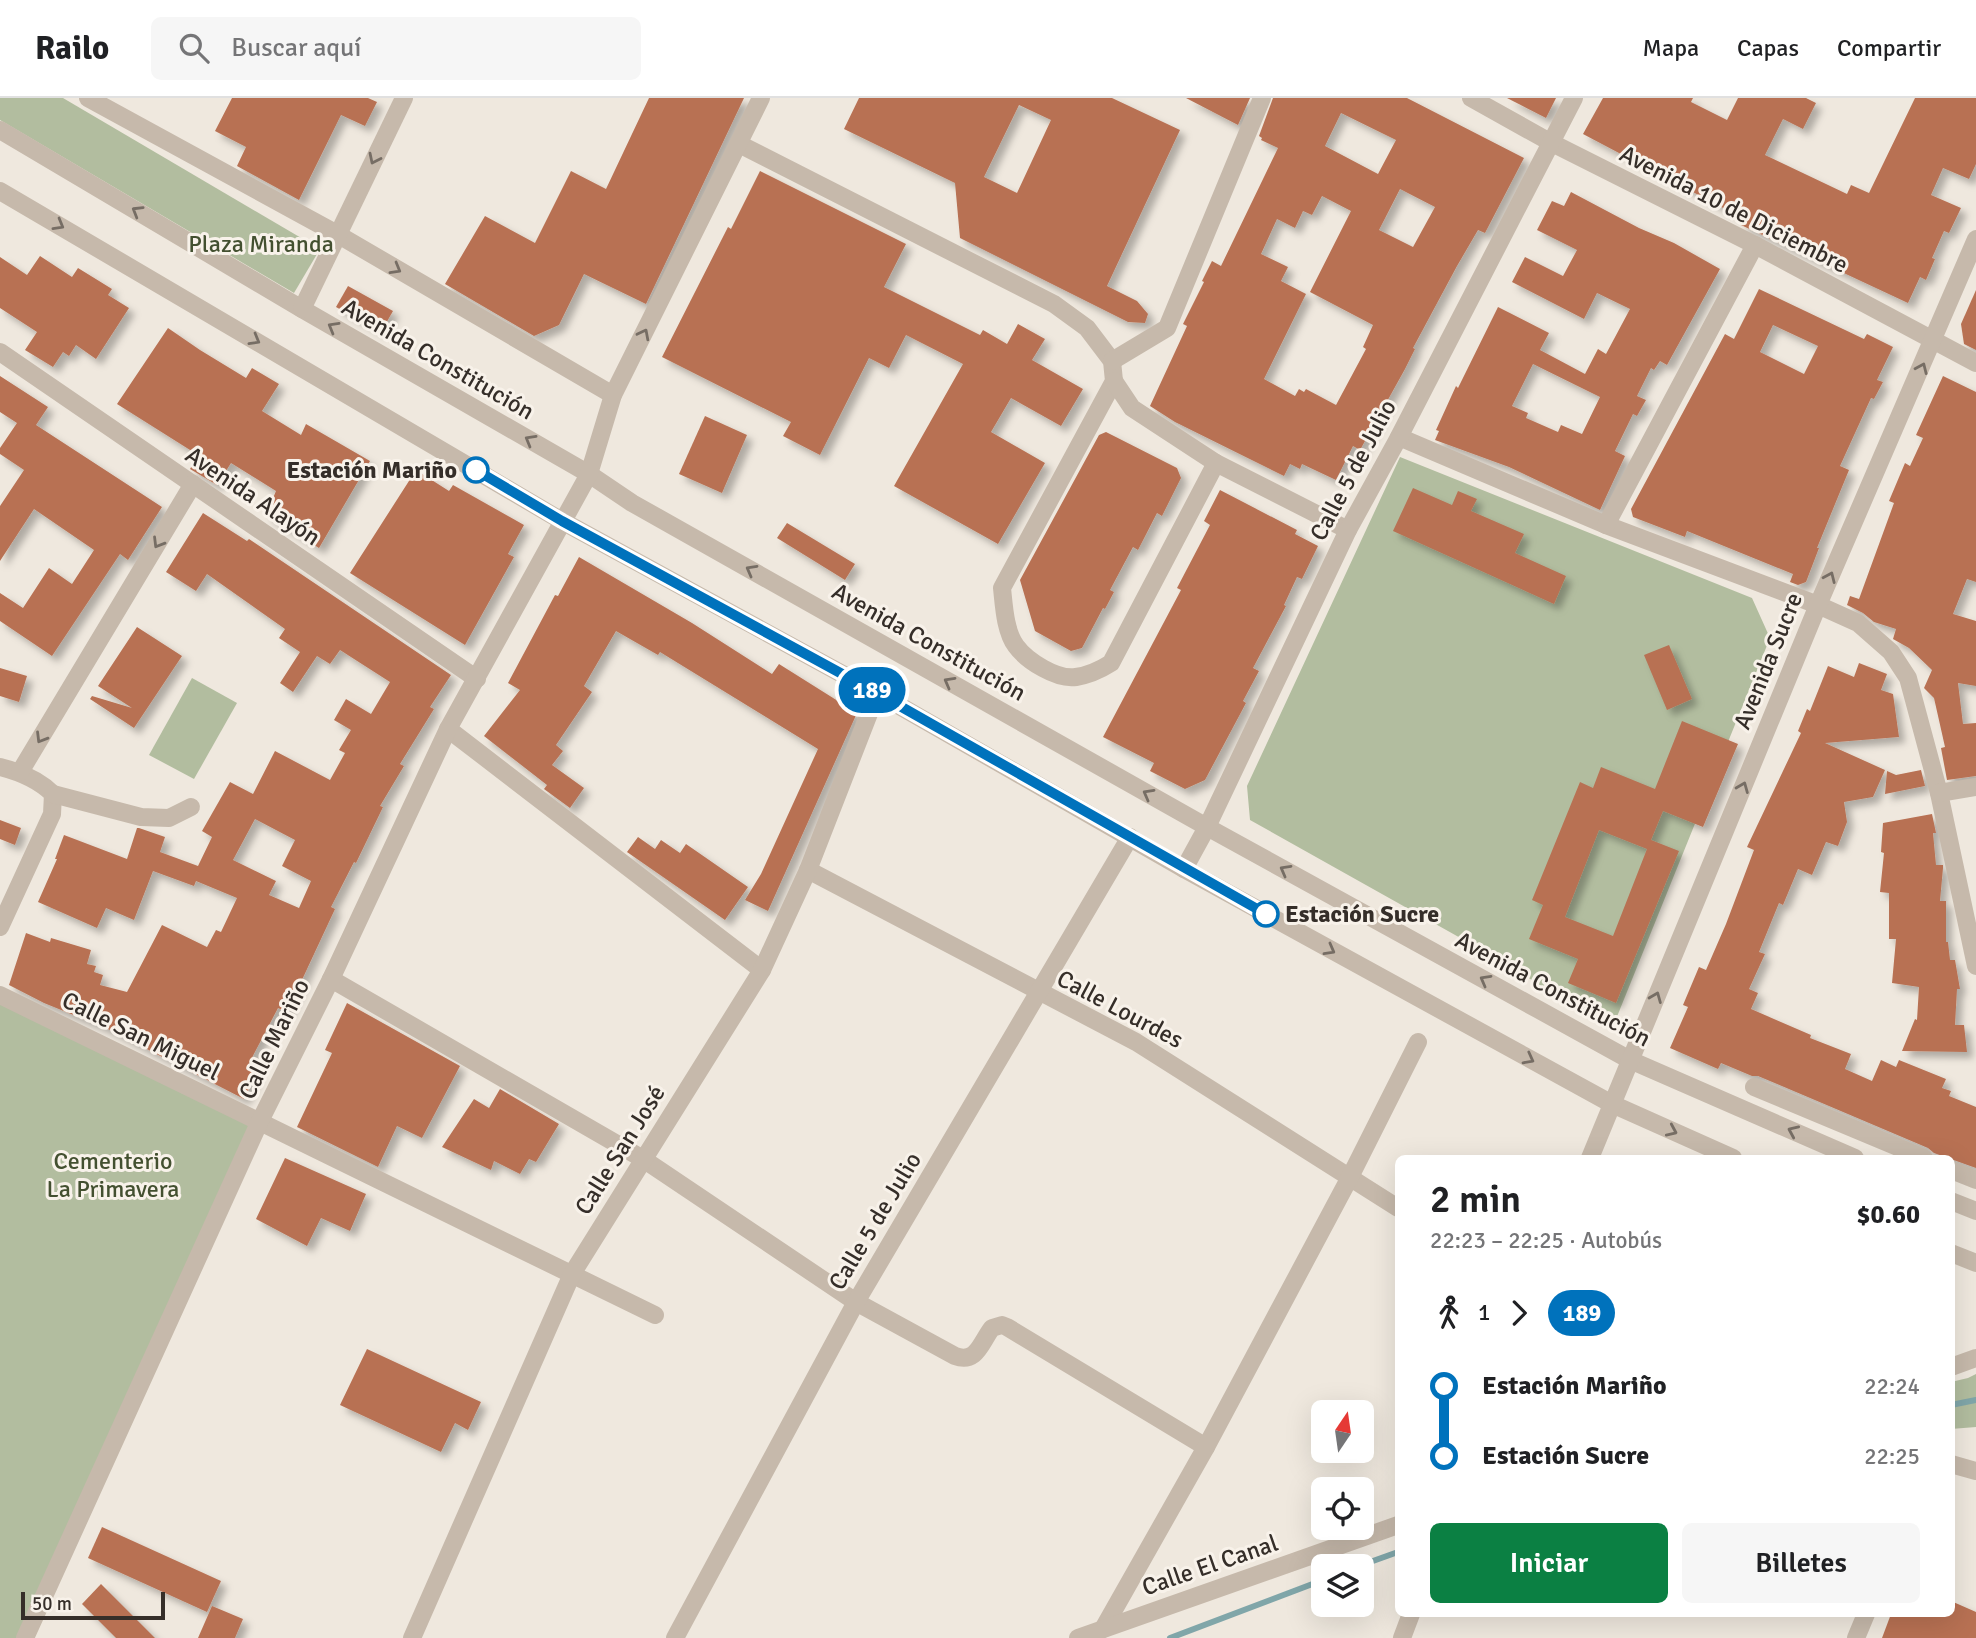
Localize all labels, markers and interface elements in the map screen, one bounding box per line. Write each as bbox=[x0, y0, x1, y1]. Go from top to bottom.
search box bbox=[151, 17, 641, 80]
text: Railo bbox=[35, 28, 109, 69]
icon: search bbox=[175, 29, 213, 67]
text: Buscar aquí bbox=[231, 32, 361, 64]
text: Mapa bbox=[1643, 33, 1699, 63]
text: Capas bbox=[1737, 33, 1799, 63]
text: Compartir bbox=[1837, 33, 1941, 63]
street label: Avenida 10 de Diciembre bbox=[1615, 138, 1853, 280]
one-way arrow bbox=[368, 152, 382, 164]
one-way arrow bbox=[131, 206, 144, 219]
one-way arrow bbox=[51, 217, 64, 230]
park label: Plaza Miranda bbox=[188, 229, 334, 259]
one-way arrow bbox=[389, 260, 402, 273]
street label: Avenida Constitución bbox=[336, 292, 540, 426]
one-way arrow bbox=[327, 322, 340, 335]
one-way arrow bbox=[635, 329, 649, 341]
one-way arrow bbox=[247, 332, 260, 345]
one-way arrow bbox=[1914, 363, 1928, 376]
street label: Calle 5 de Julio bbox=[1303, 394, 1403, 546]
one-way arrow bbox=[525, 435, 537, 448]
street label: Avenida Alayón bbox=[180, 440, 326, 552]
place label: Estación Mariño bbox=[287, 455, 457, 485]
marker: Estación Mariño bbox=[463, 457, 489, 483]
one-way arrow bbox=[153, 535, 166, 548]
one-way arrow bbox=[746, 565, 759, 578]
one-way arrow bbox=[1822, 571, 1836, 584]
street label: Avenida Constitución bbox=[827, 576, 1031, 708]
street label: Avenida Sucre bbox=[1727, 588, 1809, 734]
line badge: 189 bbox=[832, 667, 912, 713]
text: 189 bbox=[853, 675, 891, 705]
one-way arrow bbox=[944, 677, 957, 690]
one-way arrow bbox=[36, 730, 49, 743]
one-way arrow bbox=[1735, 781, 1749, 794]
one-way arrow bbox=[1142, 789, 1155, 802]
one-way arrow bbox=[1280, 865, 1293, 879]
place label: Estación Sucre bbox=[1285, 899, 1439, 929]
marker: Estación Sucre bbox=[1253, 901, 1279, 927]
street label: Avenida Constitución bbox=[1450, 925, 1656, 1053]
one-way arrow bbox=[1322, 942, 1335, 955]
street label: Calle Lourdes bbox=[1052, 963, 1188, 1055]
street label: Calle Mariño bbox=[232, 974, 316, 1104]
one-way arrow bbox=[1480, 975, 1492, 988]
street label: Calle San Miguel bbox=[57, 985, 225, 1087]
one-way arrow bbox=[1648, 992, 1662, 1004]
one-way arrow bbox=[1522, 1051, 1534, 1064]
street label: Calle San José bbox=[568, 1080, 672, 1220]
one-way arrow bbox=[1665, 1123, 1678, 1137]
one-way arrow bbox=[1787, 1125, 1800, 1139]
park label: Cementerio La Primavera bbox=[46, 1146, 180, 1204]
street label: Calle 5 de Julio bbox=[822, 1147, 928, 1295]
text: 2 min bbox=[1430, 1176, 1521, 1223]
text: $0.60 bbox=[1856, 1199, 1920, 1231]
text: 22:23 – 22:25 · Autobús bbox=[1430, 1226, 1662, 1255]
icon: walk bbox=[1430, 1294, 1468, 1332]
icon: forward bbox=[1500, 1294, 1538, 1332]
text: 1 bbox=[1478, 1298, 1490, 1327]
text: 189 bbox=[1562, 1298, 1601, 1328]
text: Estación Mariño bbox=[1482, 1370, 1667, 1402]
text: 22:24 bbox=[1864, 1372, 1920, 1401]
north arrow bbox=[1311, 1400, 1374, 1463]
map controls bbox=[1311, 1400, 1374, 1617]
text: Estación Sucre bbox=[1482, 1440, 1649, 1472]
text: 22:25 bbox=[1864, 1442, 1920, 1471]
button: locate bbox=[1311, 1477, 1374, 1540]
button: Iniciar bbox=[1430, 1523, 1668, 1603]
button: Billetes bbox=[1682, 1523, 1920, 1603]
street label: Calle El Canal bbox=[1138, 1528, 1282, 1602]
button: layers bbox=[1311, 1554, 1374, 1617]
scale bar bbox=[21, 1589, 164, 1621]
text: 50 m bbox=[32, 1592, 72, 1616]

